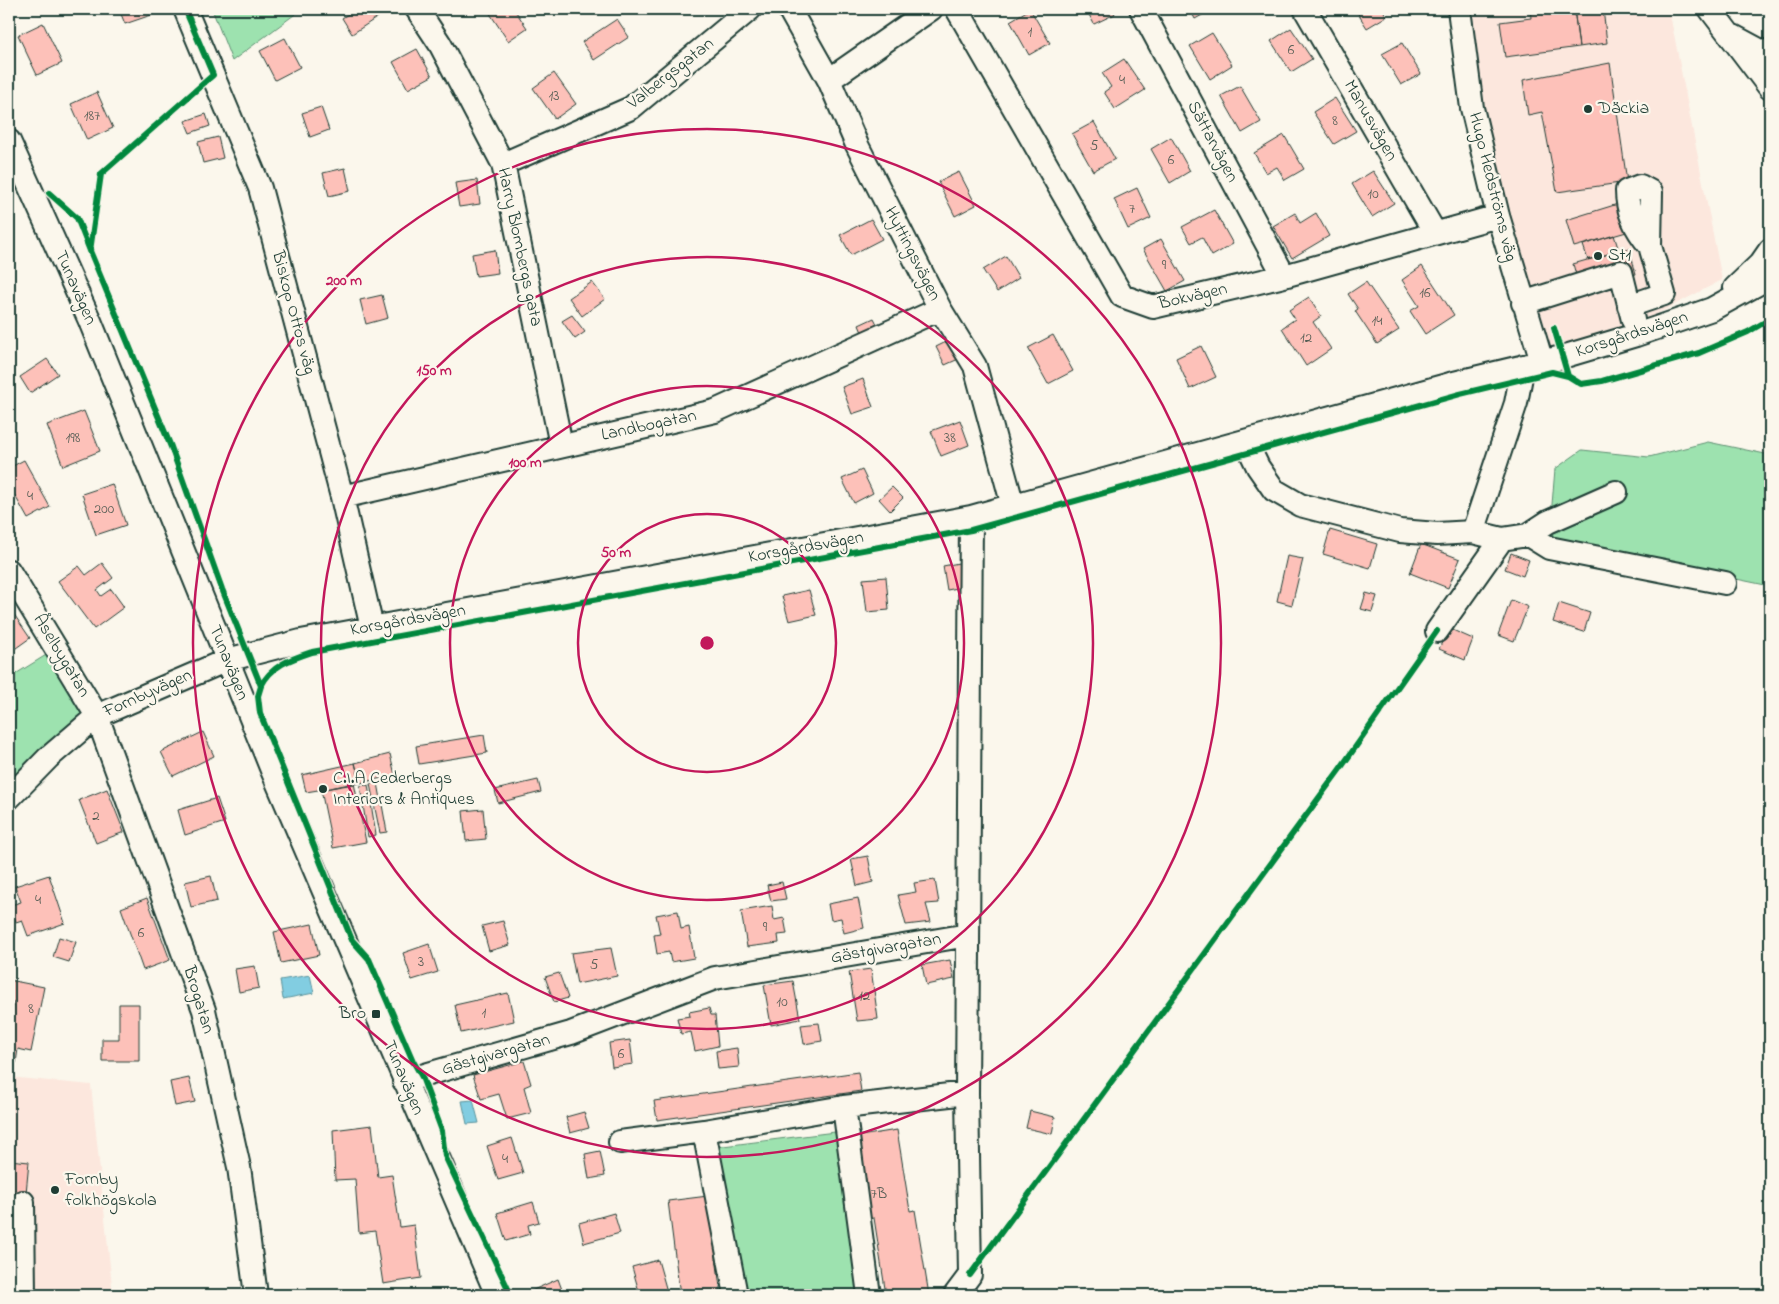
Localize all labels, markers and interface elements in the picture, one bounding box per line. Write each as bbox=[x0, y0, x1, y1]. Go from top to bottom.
house number: 1 bbox=[1028, 21, 1033, 43]
street label: Valbergsgatan bbox=[621, 32, 721, 118]
house number: 6 bbox=[1288, 39, 1295, 61]
house number: 4 bbox=[1119, 69, 1125, 91]
street label: Manusvägen bbox=[1335, 76, 1404, 167]
house number: 13 bbox=[549, 85, 559, 107]
place label: Däckia bbox=[1597, 96, 1649, 122]
street label: Sättarvägen bbox=[1179, 97, 1244, 188]
marker: Däckia bbox=[1582, 103, 1594, 115]
house number: 187 bbox=[84, 105, 100, 127]
house number: 8 bbox=[1332, 110, 1338, 132]
street label: Hugo Hedströms väg bbox=[1460, 110, 1523, 265]
house number: 5 bbox=[1090, 135, 1099, 157]
house number: 6 bbox=[1168, 149, 1175, 171]
street label: Harry Blombergs gata bbox=[488, 165, 549, 329]
house number: 10 bbox=[1367, 183, 1379, 205]
house number: 7 bbox=[1129, 198, 1135, 220]
street label: Hyttingsvägen bbox=[876, 202, 947, 306]
place label: St1 bbox=[1608, 243, 1632, 269]
street label: Tunavägen bbox=[46, 247, 103, 330]
street label: Biskop Ottos väg bbox=[263, 247, 322, 378]
marker: St1 bbox=[1592, 250, 1604, 262]
house number: 9 bbox=[1162, 254, 1167, 276]
text: 200 m bbox=[325, 270, 362, 292]
street label: Bokvägen bbox=[1155, 276, 1230, 319]
house number: 16 bbox=[1419, 282, 1431, 304]
street label: Korsgårdsvägen bbox=[1573, 305, 1692, 366]
house number: 14 bbox=[1372, 310, 1382, 332]
house number: 12 bbox=[1300, 327, 1313, 349]
text: 150 m bbox=[416, 360, 452, 382]
street label: Landbogatan bbox=[599, 403, 699, 450]
house number: 198 bbox=[66, 427, 81, 449]
house number: 38 bbox=[944, 427, 956, 449]
text: 100 m bbox=[508, 452, 542, 474]
house number: 4 bbox=[27, 485, 33, 507]
house number: 200 bbox=[94, 498, 115, 520]
street label: Korsgårdsvägen bbox=[746, 525, 866, 572]
text: 50 m bbox=[601, 542, 632, 564]
street label: Korsgårdsvägen bbox=[348, 598, 468, 645]
street label: Åselbygatan bbox=[25, 609, 96, 703]
street label: Tunavägen bbox=[200, 621, 255, 705]
centre of rings bbox=[698, 634, 716, 652]
street label: Fornbyvägen bbox=[99, 663, 197, 726]
place label: C.I.A Cederbergs Interiors & Antiques bbox=[333, 766, 475, 813]
marker: C.I.A Cederbergs Interiors & Antiques bbox=[317, 783, 329, 795]
house number: 2 bbox=[92, 805, 100, 827]
house number: 4 bbox=[35, 889, 41, 911]
house number: 9 bbox=[763, 916, 768, 938]
house number: 6 bbox=[138, 922, 145, 944]
street label: Gästgivargatan bbox=[829, 926, 944, 972]
house number: 3 bbox=[418, 951, 424, 973]
house number: 5 bbox=[590, 954, 599, 976]
street label: Brogatan bbox=[174, 962, 221, 1037]
house number: 12 bbox=[858, 985, 871, 1007]
house number: 10 bbox=[776, 991, 788, 1013]
house number: 8 bbox=[28, 998, 34, 1020]
place label: Bro bbox=[338, 1001, 366, 1027]
house number: 1 bbox=[482, 1002, 487, 1024]
marker: Bro bbox=[370, 1008, 382, 1020]
street label: Gästgivargatan bbox=[439, 1027, 554, 1084]
street label: Tunavägen bbox=[375, 1036, 430, 1120]
house number: 6 bbox=[618, 1043, 625, 1065]
house number: 4 bbox=[502, 1148, 508, 1170]
place label: Fornby folkhögskola bbox=[64, 1167, 157, 1215]
house number: 7B bbox=[871, 1183, 887, 1205]
marker: Fornby folkhögskola bbox=[49, 1184, 61, 1196]

